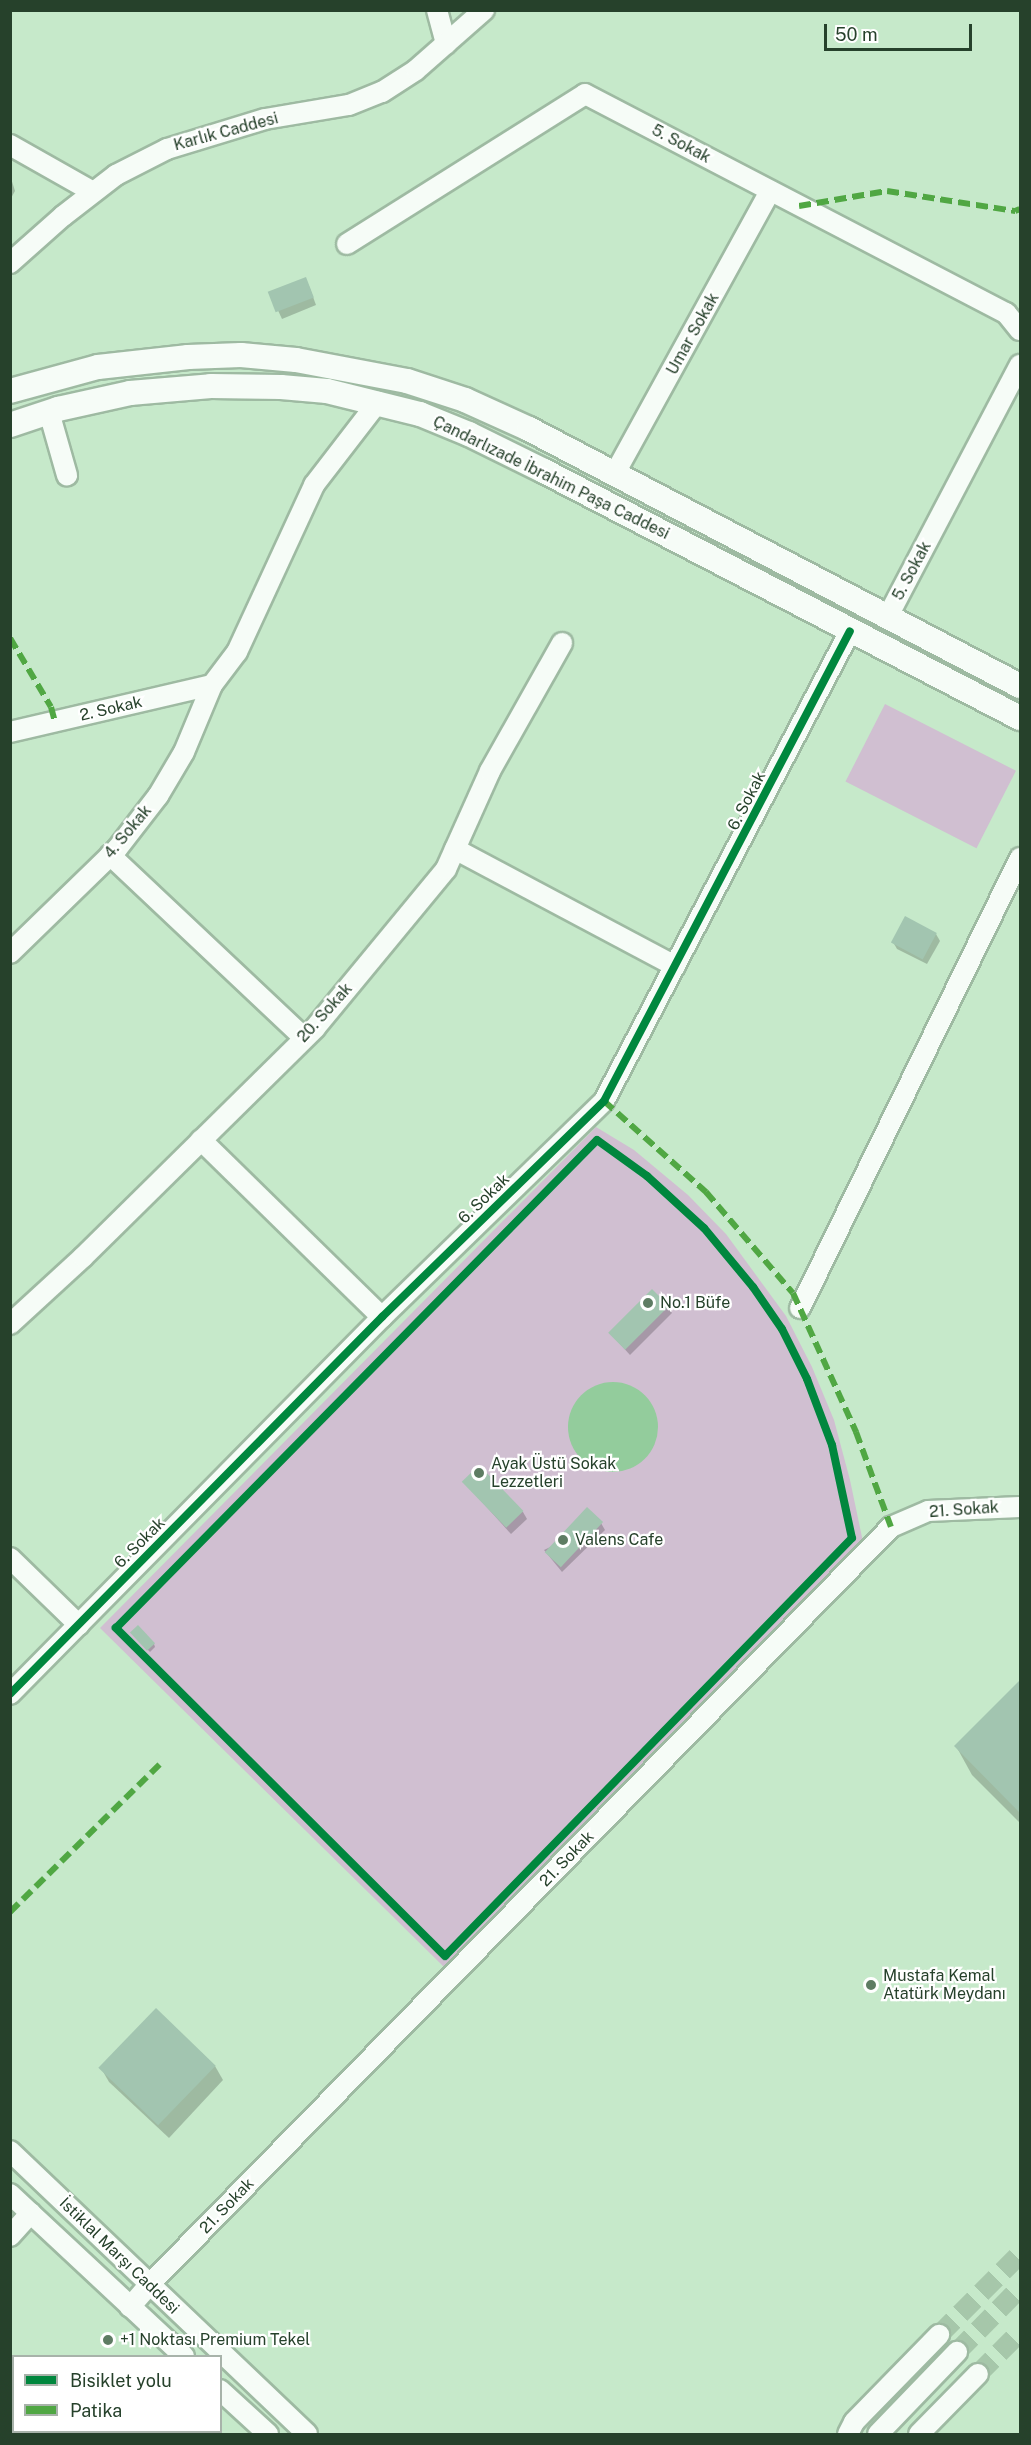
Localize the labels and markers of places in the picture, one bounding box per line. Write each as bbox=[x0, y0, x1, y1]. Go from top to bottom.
place label: No.1 Büfe bbox=[660, 1293, 730, 1313]
marker: No.1 Büfe bbox=[641, 1296, 655, 1310]
place label: Ayak Üstü Sokak Lezzetleri bbox=[491, 1454, 616, 1492]
marker: Ayak Üstü Sokak Lezzetleri bbox=[472, 1466, 486, 1480]
place label: Valens Cafe bbox=[575, 1530, 663, 1550]
marker: Valens Cafe bbox=[556, 1533, 570, 1547]
place label: Mustafa Kemal Atatürk Meydanı bbox=[883, 1966, 1006, 2004]
marker: Mustafa Kemal Atatürk Meydanı bbox=[864, 1978, 878, 1992]
place label: +1 Noktası Premium Tekel bbox=[120, 2330, 310, 2350]
marker: +1 Noktası Premium Tekel bbox=[101, 2333, 115, 2347]

